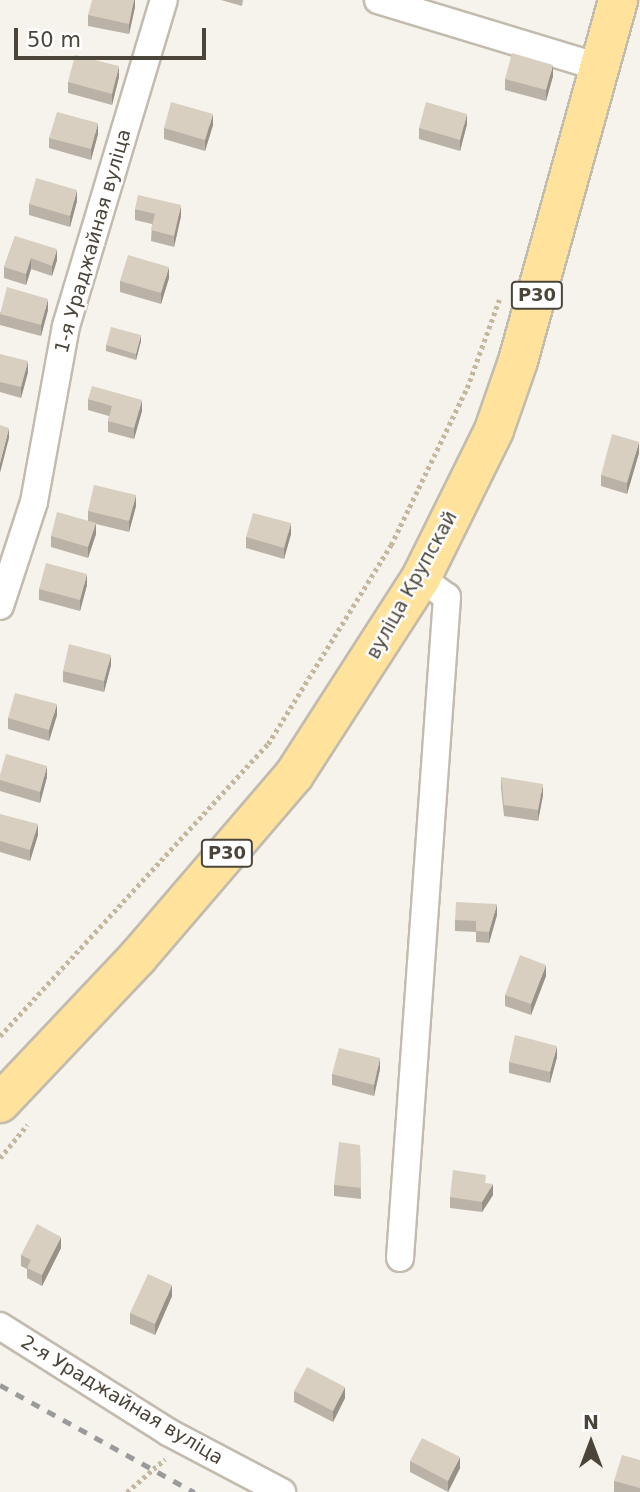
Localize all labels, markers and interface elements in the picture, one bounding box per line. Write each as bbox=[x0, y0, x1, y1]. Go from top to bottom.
scale bar bbox=[18, 14, 210, 58]
text: 50 m bbox=[27, 28, 81, 52]
street label: 1-я Ураджайная вуліца bbox=[50, 126, 136, 356]
road number: Р30 bbox=[511, 281, 563, 310]
street label: вуліца Крупскай bbox=[362, 507, 462, 663]
road number: Р30 bbox=[201, 838, 253, 868]
street label: 2-я Ураджайная вуліца bbox=[17, 1331, 227, 1469]
north arrow bbox=[556, 1408, 626, 1478]
text: N bbox=[583, 1411, 599, 1433]

